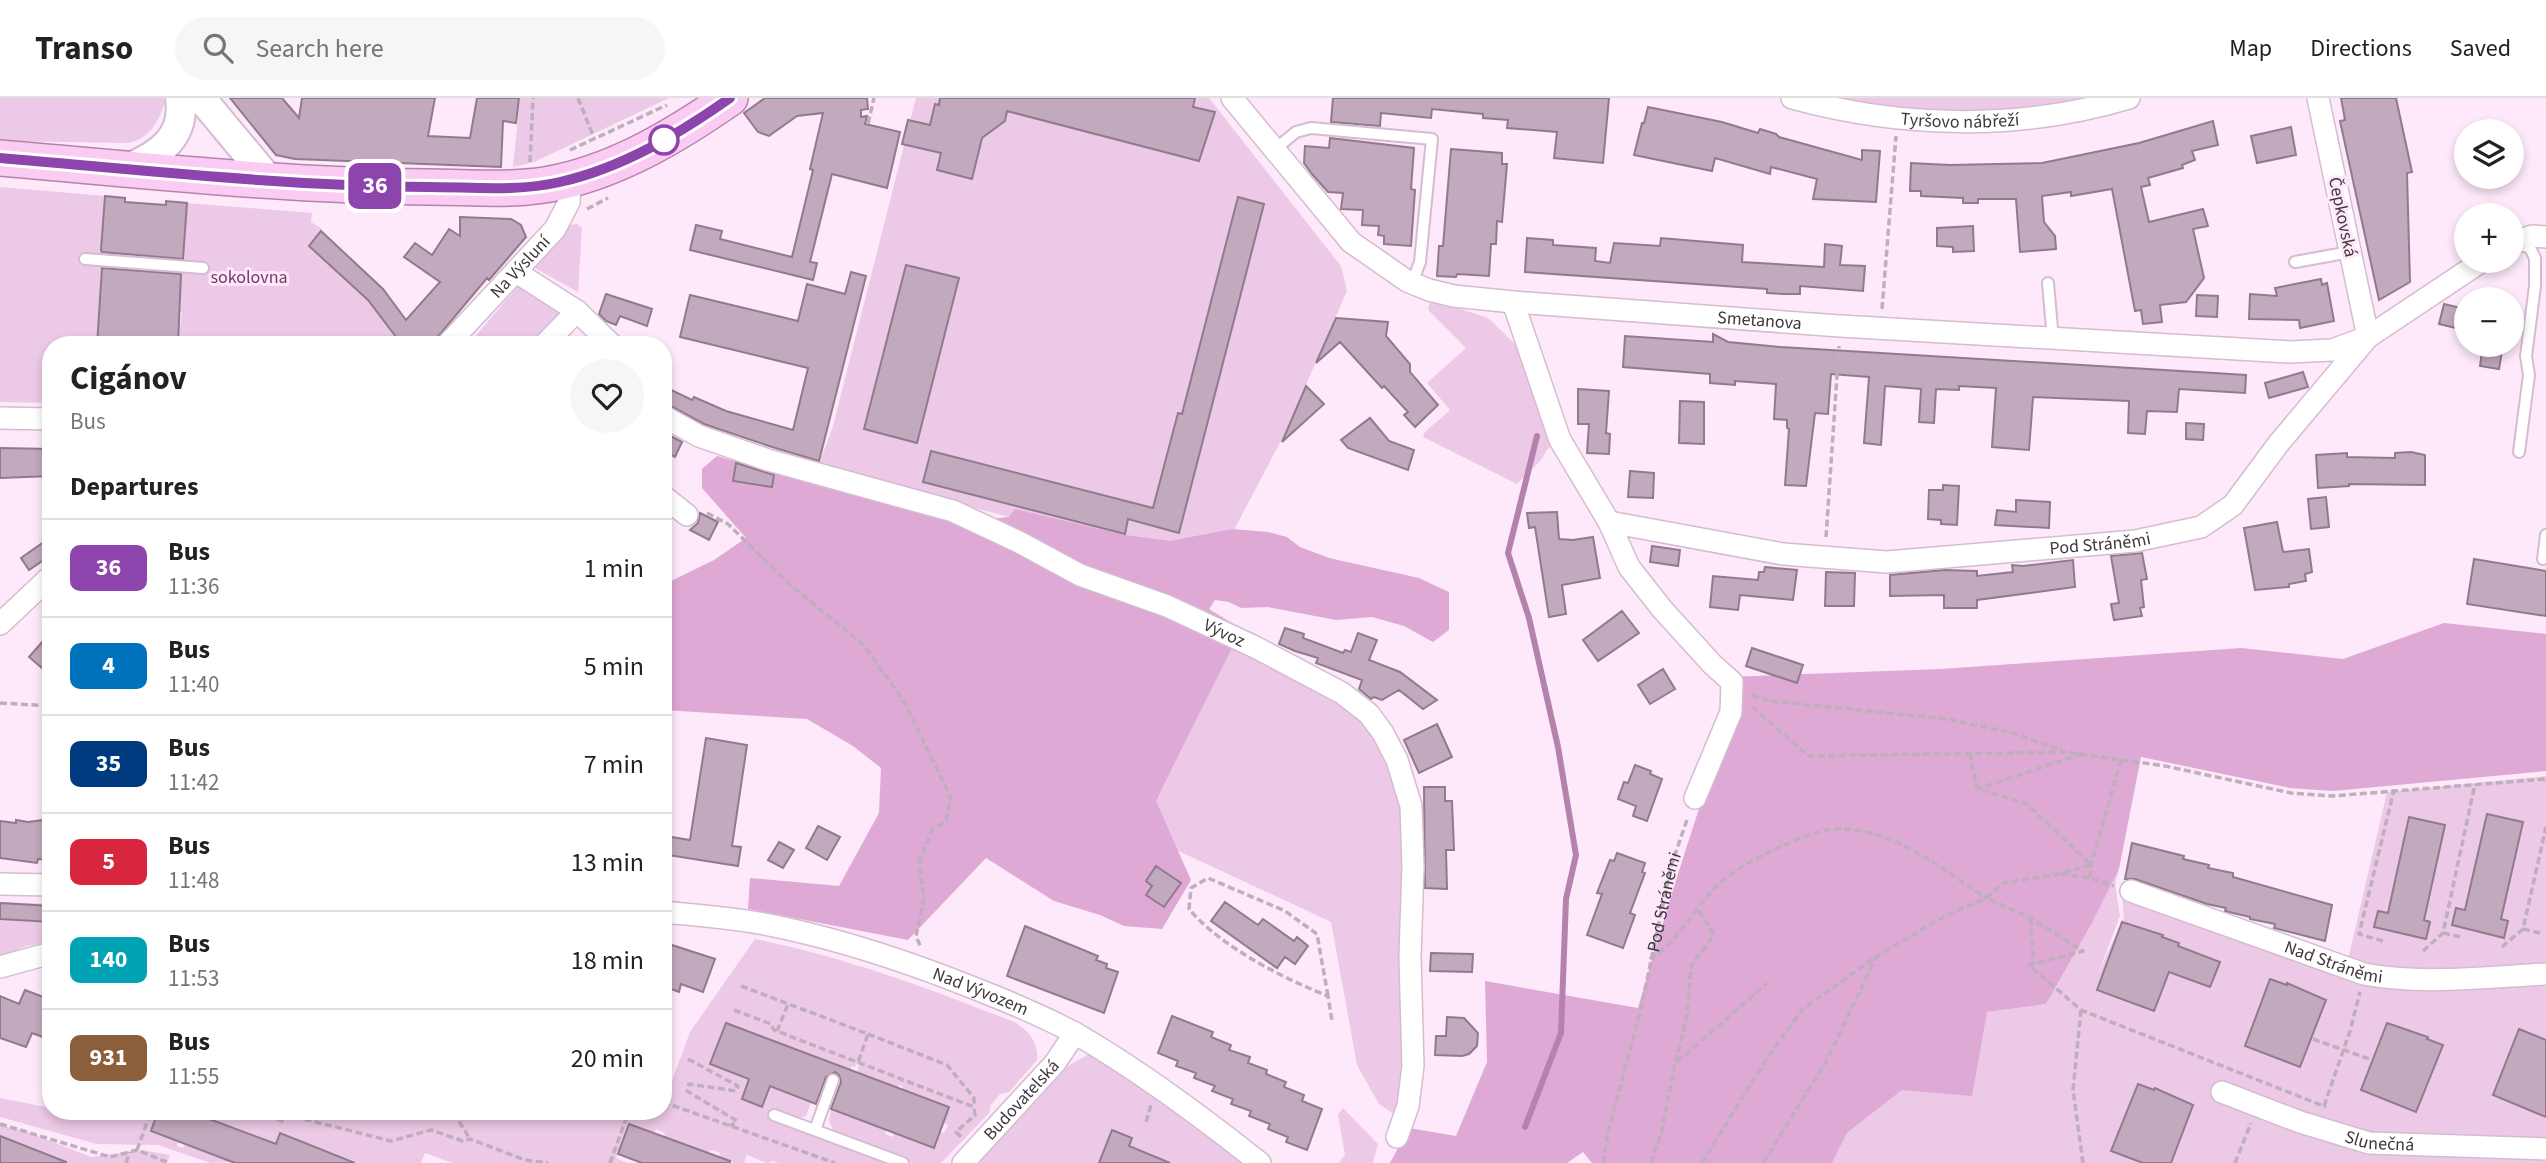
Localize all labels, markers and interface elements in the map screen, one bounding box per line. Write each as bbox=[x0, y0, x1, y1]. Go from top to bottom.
search box bbox=[175, 17, 665, 80]
text: Transo bbox=[35, 25, 133, 72]
icon: search bbox=[199, 29, 237, 67]
text: Search here bbox=[255, 30, 384, 67]
text: Map bbox=[2229, 31, 2272, 66]
text: Directions bbox=[2310, 31, 2412, 66]
text: Saved bbox=[2450, 31, 2511, 66]
street label: Tyršovo nábřeží bbox=[1899, 106, 2021, 135]
map controls bbox=[2454, 119, 2524, 357]
button: layers bbox=[2454, 119, 2524, 189]
unlabelled marker bbox=[649, 125, 679, 155]
line badge: 36 bbox=[344, 163, 406, 209]
text: 36 bbox=[362, 168, 388, 203]
street label: Čepkovská bbox=[2322, 175, 2363, 259]
button: + bbox=[2454, 203, 2524, 273]
street label: Na Výsluní bbox=[485, 230, 556, 304]
park label: sokolovna bbox=[210, 265, 288, 290]
button: − bbox=[2454, 287, 2524, 357]
street label: Smetanova bbox=[1716, 305, 1803, 336]
text: Cigánov bbox=[70, 355, 187, 402]
button: heart bbox=[570, 359, 644, 433]
text: Bus bbox=[70, 405, 106, 438]
text: Departures bbox=[70, 468, 198, 505]
street label: Pod Stráněmi bbox=[2048, 526, 2153, 561]
text: Bus bbox=[168, 533, 210, 570]
text: 36 bbox=[96, 550, 121, 585]
text: 1 min bbox=[584, 550, 644, 587]
text: 11:36 bbox=[168, 570, 219, 603]
street label: Vývoz bbox=[1199, 613, 1249, 654]
text: Bus bbox=[168, 631, 210, 668]
text: 4 bbox=[102, 648, 115, 683]
text: 5 min bbox=[584, 648, 644, 685]
text: 11:40 bbox=[168, 668, 219, 701]
text: Bus bbox=[168, 729, 210, 766]
text: 35 bbox=[96, 746, 121, 781]
text: 7 min bbox=[584, 746, 644, 783]
text: 11:42 bbox=[168, 766, 219, 799]
text: Bus bbox=[168, 827, 210, 864]
text: 5 bbox=[102, 844, 115, 879]
text: 13 min bbox=[571, 844, 644, 881]
street label: Pod Stráněmi bbox=[1641, 849, 1688, 954]
text: 11:48 bbox=[168, 864, 219, 897]
text: Bus bbox=[168, 925, 210, 962]
street label: Nad Stráněmi bbox=[2281, 935, 2384, 990]
text: 140 bbox=[89, 942, 128, 977]
text: 18 min bbox=[571, 942, 644, 979]
street label: Nad Vývozem bbox=[929, 961, 1032, 1022]
text: 11:53 bbox=[168, 962, 219, 995]
text: Bus bbox=[168, 1023, 210, 1060]
text: 931 bbox=[89, 1040, 128, 1075]
text: 20 min bbox=[571, 1040, 644, 1077]
street label: Budovatelská bbox=[978, 1054, 1065, 1146]
text: 11:55 bbox=[168, 1060, 219, 1093]
street label: Slunečná bbox=[2342, 1124, 2415, 1158]

